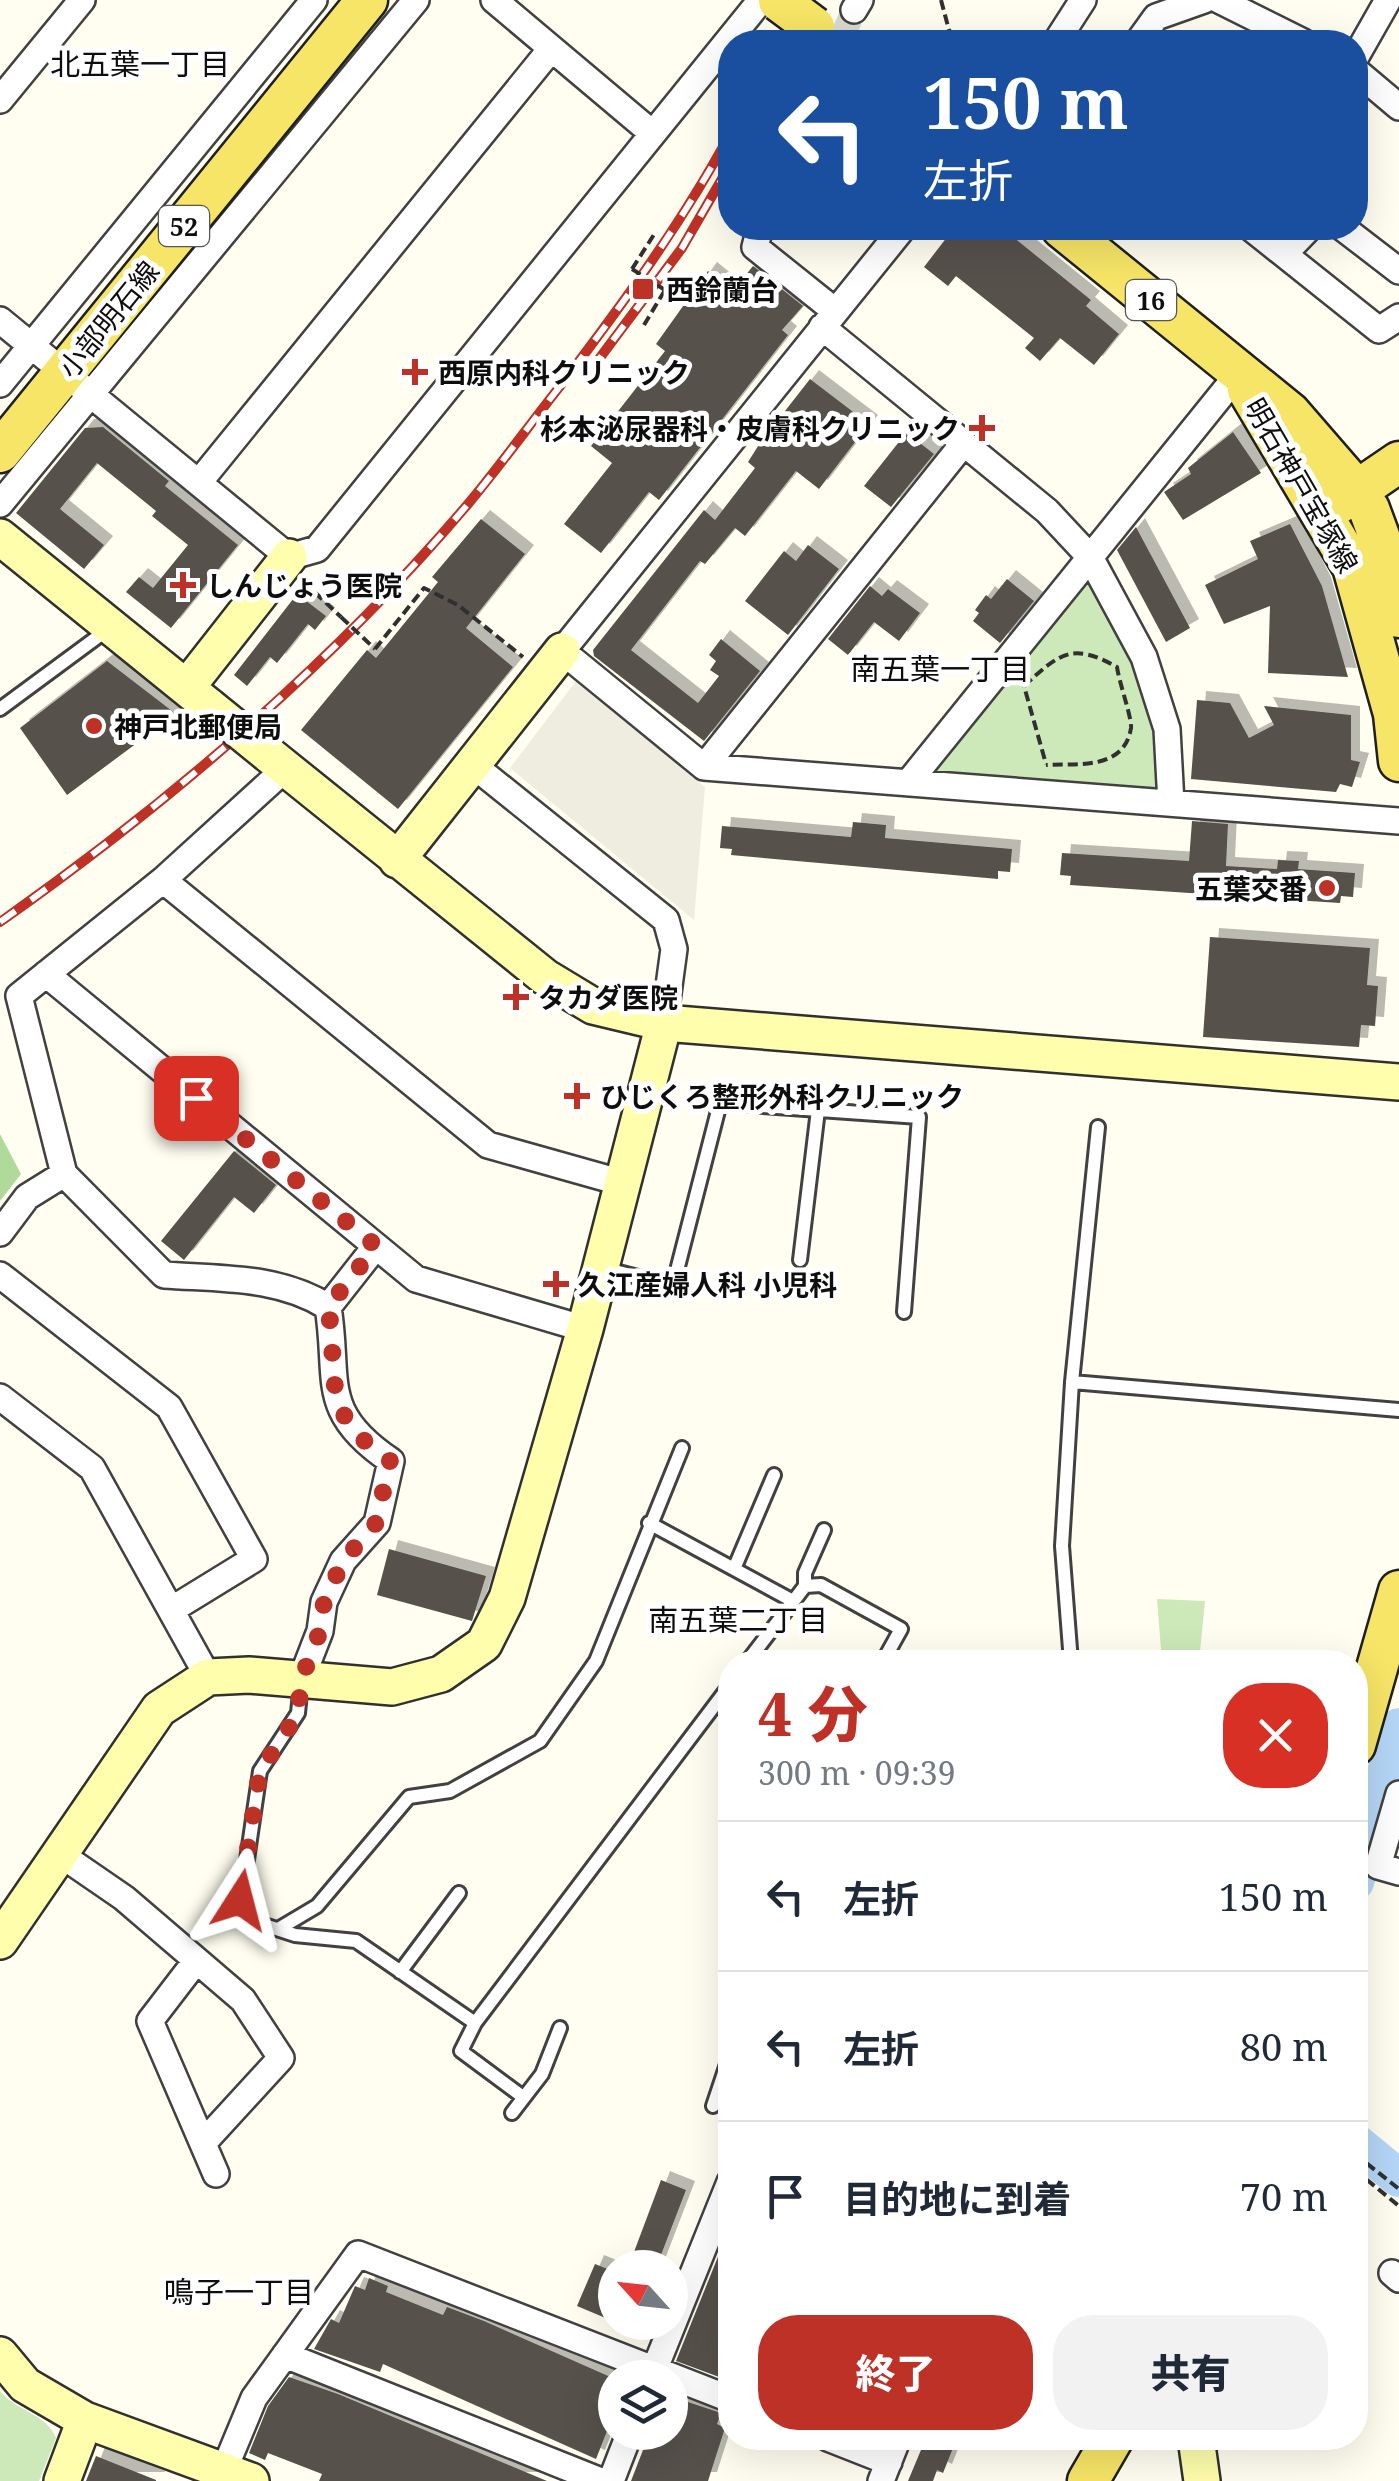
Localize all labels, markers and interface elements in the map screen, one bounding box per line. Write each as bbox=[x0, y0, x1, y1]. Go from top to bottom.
district label: 北五葉一丁目 bbox=[50, 43, 230, 84]
text: 150 m bbox=[923, 54, 1129, 150]
icon: left bbox=[758, 70, 888, 200]
text: 左折 bbox=[923, 149, 1013, 210]
road number: 52 bbox=[159, 206, 209, 246]
street label: 小部明石線 bbox=[49, 253, 167, 385]
place label: 西鈴蘭台 bbox=[666, 270, 778, 308]
marker: 西鈴蘭台 bbox=[630, 276, 656, 302]
road number: 16 bbox=[1126, 280, 1176, 320]
place label: 西原内科クリニック bbox=[438, 353, 690, 391]
marker: 西原内科クリニック bbox=[402, 359, 428, 385]
street label: 明石神戸宝塚線 bbox=[1237, 391, 1367, 579]
place label: 杉本泌尿器科・皮膚科クリニック bbox=[540, 409, 960, 447]
marker: 杉本泌尿器科・皮膚科クリニック bbox=[969, 415, 995, 441]
place label: しんじょう医院 bbox=[206, 566, 402, 604]
marker: しんじょう医院 bbox=[170, 572, 196, 598]
district label: 南五葉一丁目 bbox=[850, 648, 1030, 689]
place label: 神戸北郵便局 bbox=[114, 707, 282, 745]
marker: 神戸北郵便局 bbox=[83, 715, 105, 737]
place label: 五葉交番 bbox=[1195, 869, 1307, 907]
marker: 五葉交番 bbox=[1316, 877, 1338, 899]
place label: タカダ医院 bbox=[538, 978, 678, 1016]
marker: タカダ医院 bbox=[503, 984, 529, 1010]
pin bbox=[154, 1056, 239, 1141]
icon: arrive bbox=[169, 1071, 224, 1126]
place label: ひじくろ整形外科クリニック bbox=[600, 1077, 964, 1115]
marker: ひじくろ整形外科クリニック bbox=[564, 1083, 590, 1109]
place label: 久江産婦人科 小児科 bbox=[578, 1265, 837, 1303]
marker: 久江産婦人科 小児科 bbox=[543, 1271, 569, 1297]
district label: 南五葉二丁目 bbox=[648, 1599, 828, 1640]
text: 4 分 bbox=[758, 1672, 868, 1754]
button: close bbox=[1223, 1683, 1328, 1788]
text: 300 m · 09:39 bbox=[758, 1751, 956, 1794]
position arrow bbox=[188, 1848, 292, 1952]
icon: left bbox=[758, 1869, 813, 1924]
text: 150 m bbox=[1218, 1870, 1328, 1922]
text: 左折 bbox=[843, 1872, 919, 1924]
icon: left bbox=[758, 2019, 813, 2074]
text: 80 m bbox=[1240, 2020, 1328, 2072]
text: 左折 bbox=[843, 2022, 919, 2074]
icon: arrive bbox=[758, 2169, 813, 2224]
text: 70 m bbox=[1240, 2170, 1328, 2222]
text: 目的地に到着 bbox=[843, 2172, 1071, 2224]
north arrow bbox=[598, 2250, 688, 2340]
map controls bbox=[598, 2250, 688, 2450]
district label: 鳴子一丁目 bbox=[164, 2271, 314, 2312]
button: 終了 bbox=[758, 2315, 1033, 2430]
button: 共有 bbox=[1053, 2315, 1328, 2430]
button: layers bbox=[598, 2360, 688, 2450]

